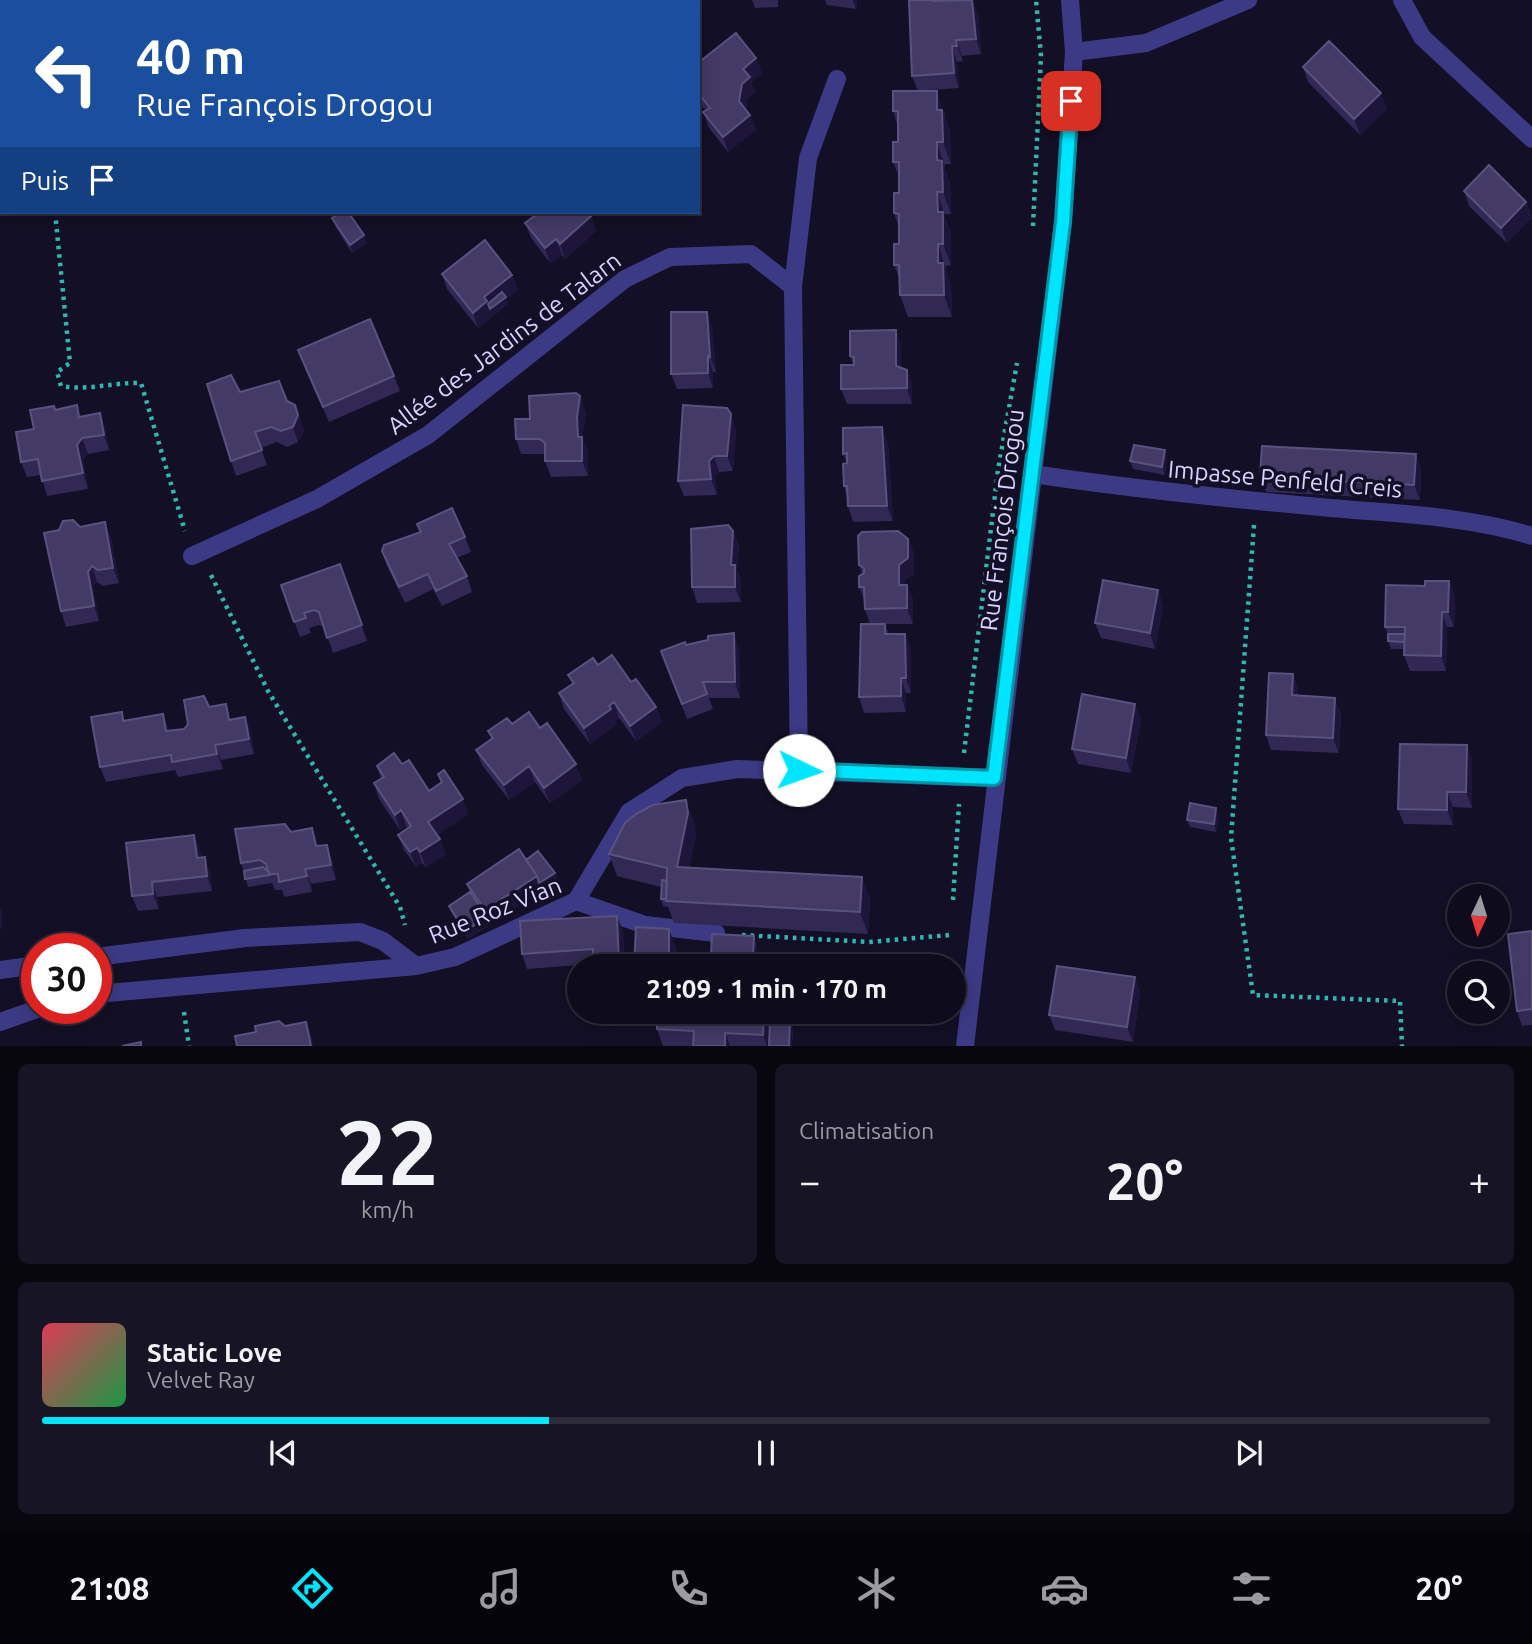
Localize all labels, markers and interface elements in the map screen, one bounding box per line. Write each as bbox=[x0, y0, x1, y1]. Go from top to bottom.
icon: left bbox=[21, 28, 112, 119]
text: 40 m bbox=[136, 28, 245, 83]
pin bbox=[1041, 71, 1101, 131]
icon: arrive bbox=[1052, 82, 1090, 120]
text: Rue François Drogou bbox=[136, 86, 434, 122]
icon: arrive bbox=[83, 161, 121, 199]
text: Puis bbox=[21, 166, 69, 195]
street label: Allée des Jardins de Talarn bbox=[382, 246, 626, 440]
street label: Rue François Drogou bbox=[975, 408, 1029, 632]
street label: Impasse Penfeld Creis bbox=[1167, 455, 1403, 503]
position arrow bbox=[762, 733, 836, 807]
street label: Rue Roz Vian bbox=[425, 871, 565, 949]
north arrow bbox=[1447, 884, 1510, 947]
map controls bbox=[1447, 884, 1510, 1024]
speed limit sign: 30 bbox=[21, 933, 112, 1024]
button: search bbox=[1447, 961, 1510, 1024]
text: 21:09 · 1 min · 170 m bbox=[646, 974, 887, 1003]
text: 22 bbox=[336, 1100, 439, 1202]
text: Climatisation bbox=[799, 1118, 934, 1143]
text: 20° bbox=[1106, 1152, 1183, 1210]
text: − bbox=[799, 1160, 820, 1202]
text: + bbox=[1469, 1160, 1490, 1202]
text: km/h bbox=[361, 1197, 414, 1222]
text: Static Love bbox=[147, 1338, 282, 1367]
text: Velvet Ray bbox=[147, 1367, 255, 1392]
icon: previous bbox=[264, 1434, 302, 1472]
icon: pause bbox=[747, 1434, 785, 1472]
icon: next bbox=[1230, 1434, 1268, 1472]
icon: directions bbox=[288, 1564, 337, 1613]
icon: music bbox=[476, 1564, 525, 1613]
icon: phone bbox=[664, 1564, 713, 1613]
icon: climate bbox=[852, 1564, 901, 1613]
icon: car bbox=[1040, 1564, 1089, 1613]
icon: filters bbox=[1227, 1564, 1276, 1613]
text: 21:08 bbox=[69, 1570, 149, 1606]
text: 20° bbox=[1415, 1570, 1463, 1606]

